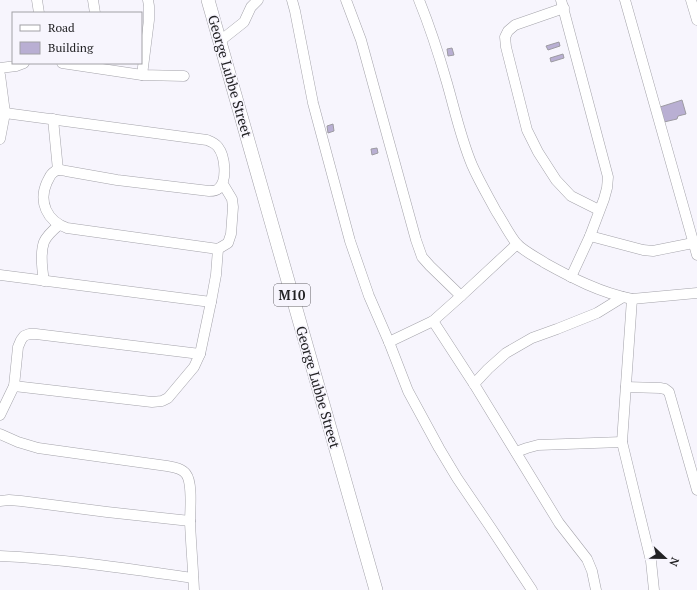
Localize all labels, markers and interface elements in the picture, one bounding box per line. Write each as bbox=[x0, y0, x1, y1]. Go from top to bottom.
legend bbox=[12, 12, 142, 64]
street label: George Lubbe Street bbox=[204, 12, 257, 140]
text: Road bbox=[48, 20, 75, 35]
text: Building bbox=[48, 40, 94, 55]
road number: M10 bbox=[274, 284, 310, 306]
street label: George Lubbe Street bbox=[292, 323, 345, 451]
north arrow bbox=[645, 538, 685, 578]
text: N bbox=[666, 555, 682, 569]

